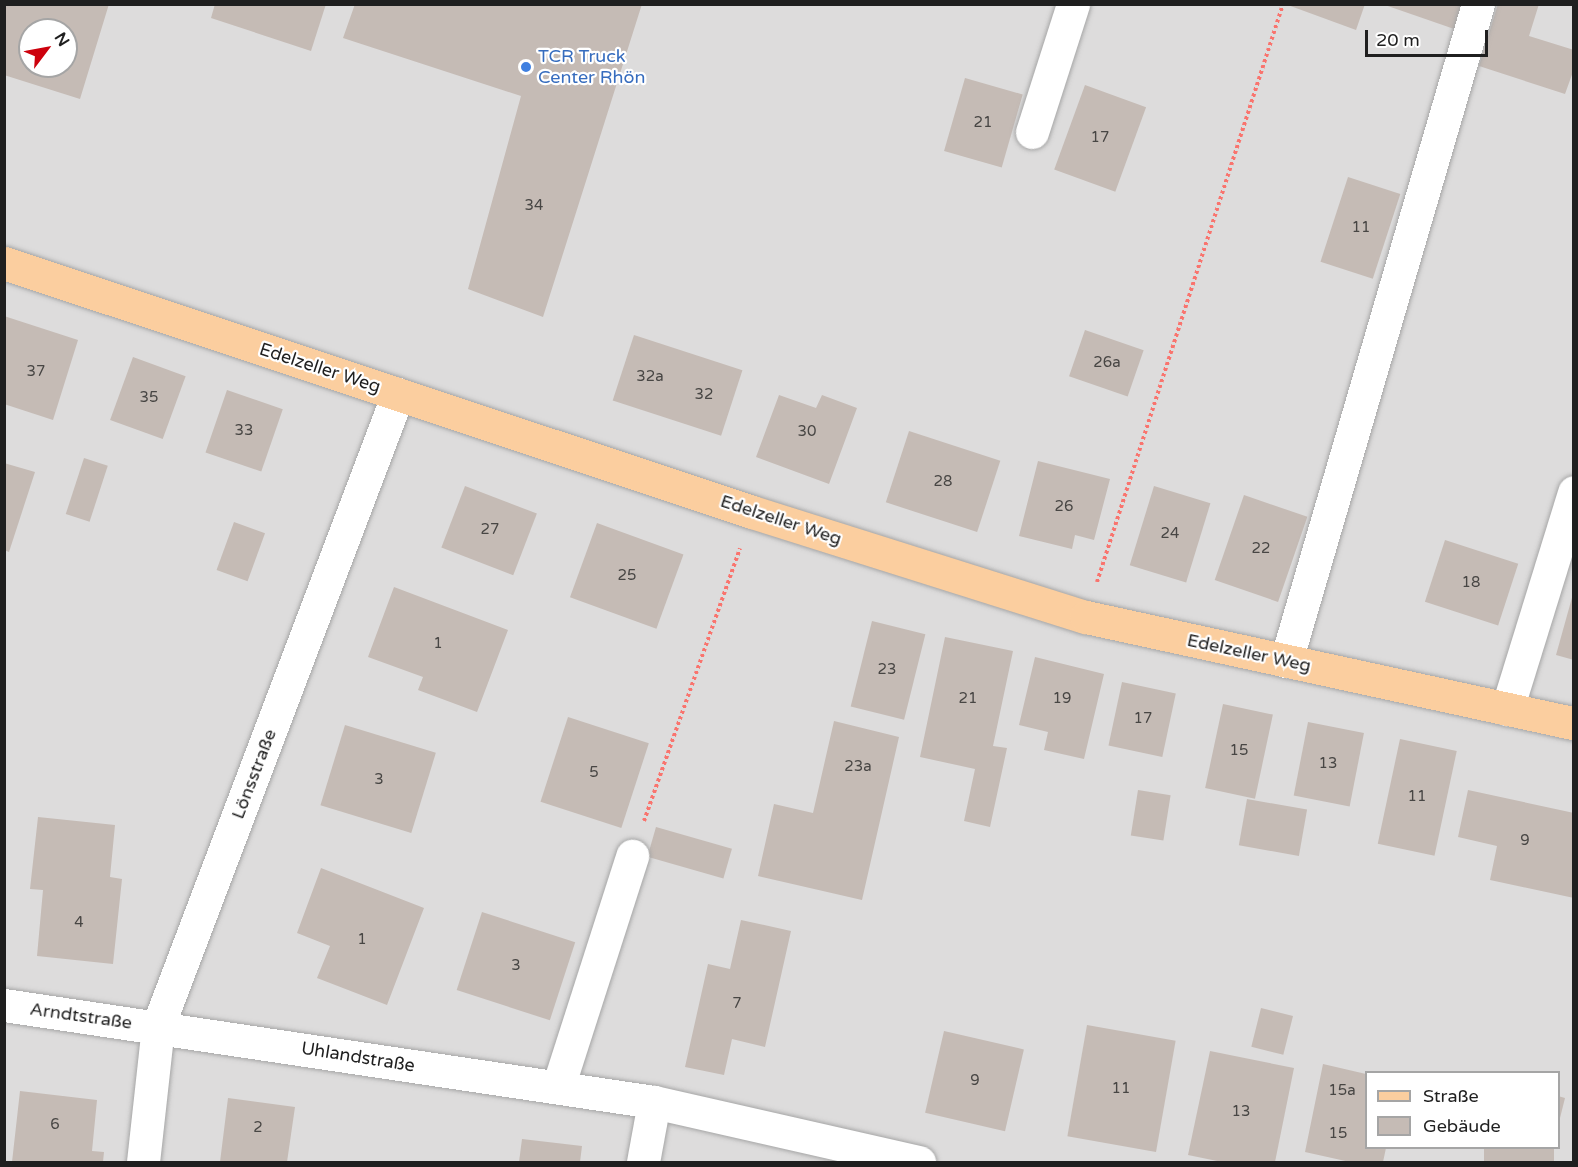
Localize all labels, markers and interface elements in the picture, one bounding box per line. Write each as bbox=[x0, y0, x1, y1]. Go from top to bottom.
north arrow bbox=[18, 18, 78, 78]
scale bar bbox=[1368, 18, 1491, 56]
text: N bbox=[50, 29, 73, 50]
text: 20 m bbox=[1376, 29, 1420, 51]
place label: TCR Truck Center Rhön bbox=[538, 46, 645, 88]
marker: TCR Truck Center Rhön bbox=[519, 60, 533, 74]
house number: 21 bbox=[974, 114, 992, 132]
house number: 17 bbox=[1091, 129, 1109, 147]
house number: 34 bbox=[525, 197, 543, 215]
house number: 11 bbox=[1352, 219, 1370, 237]
street label: Edelzeller Weg bbox=[257, 338, 383, 398]
house number: 26a bbox=[1093, 354, 1121, 372]
house number: 37 bbox=[27, 363, 45, 381]
house number: 32a bbox=[636, 368, 664, 386]
house number: 32 bbox=[695, 386, 713, 404]
house number: 35 bbox=[140, 389, 158, 407]
house number: 33 bbox=[235, 422, 253, 440]
house number: 30 bbox=[798, 423, 816, 441]
house number: 28 bbox=[934, 473, 952, 491]
street label: Edelzeller Weg bbox=[718, 490, 844, 550]
house number: 26 bbox=[1055, 498, 1073, 516]
house number: 27 bbox=[481, 521, 499, 539]
house number: 24 bbox=[1161, 525, 1179, 543]
house number: 22 bbox=[1252, 540, 1270, 558]
house number: 25 bbox=[618, 567, 636, 585]
house number: 18 bbox=[1462, 574, 1480, 592]
street label: Edelzeller Weg bbox=[1185, 629, 1313, 677]
house number: 1 bbox=[433, 635, 443, 653]
house number: 23 bbox=[878, 661, 896, 679]
house number: 21 bbox=[959, 690, 977, 708]
house number: 19 bbox=[1053, 690, 1071, 708]
house number: 17 bbox=[1134, 710, 1152, 728]
street label: Lönsstraße bbox=[227, 726, 281, 822]
house number: 15 bbox=[1230, 742, 1248, 760]
house number: 13 bbox=[1319, 755, 1337, 773]
house number: 23a bbox=[844, 758, 872, 776]
house number: 5 bbox=[589, 764, 599, 782]
house number: 3 bbox=[374, 771, 384, 789]
house number: 11 bbox=[1408, 788, 1426, 806]
house number: 9 bbox=[1520, 832, 1530, 850]
house number: 4 bbox=[74, 914, 84, 932]
house number: 1 bbox=[357, 931, 367, 949]
house number: 3 bbox=[511, 957, 521, 975]
house number: 7 bbox=[732, 995, 742, 1013]
street label: Arndtstraße bbox=[29, 998, 133, 1034]
street label: Uhlandstraße bbox=[300, 1037, 416, 1077]
legend bbox=[1365, 1071, 1560, 1149]
house number: 9 bbox=[970, 1072, 980, 1090]
house number: 11 bbox=[1112, 1080, 1130, 1098]
house number: 15a bbox=[1328, 1082, 1356, 1100]
text: Straße bbox=[1423, 1085, 1479, 1107]
house number: 13 bbox=[1232, 1103, 1250, 1121]
text: Gebäude bbox=[1423, 1115, 1501, 1137]
house number: 6 bbox=[50, 1116, 60, 1134]
house number: 2 bbox=[253, 1119, 263, 1137]
house number: 15 bbox=[1329, 1125, 1347, 1143]

